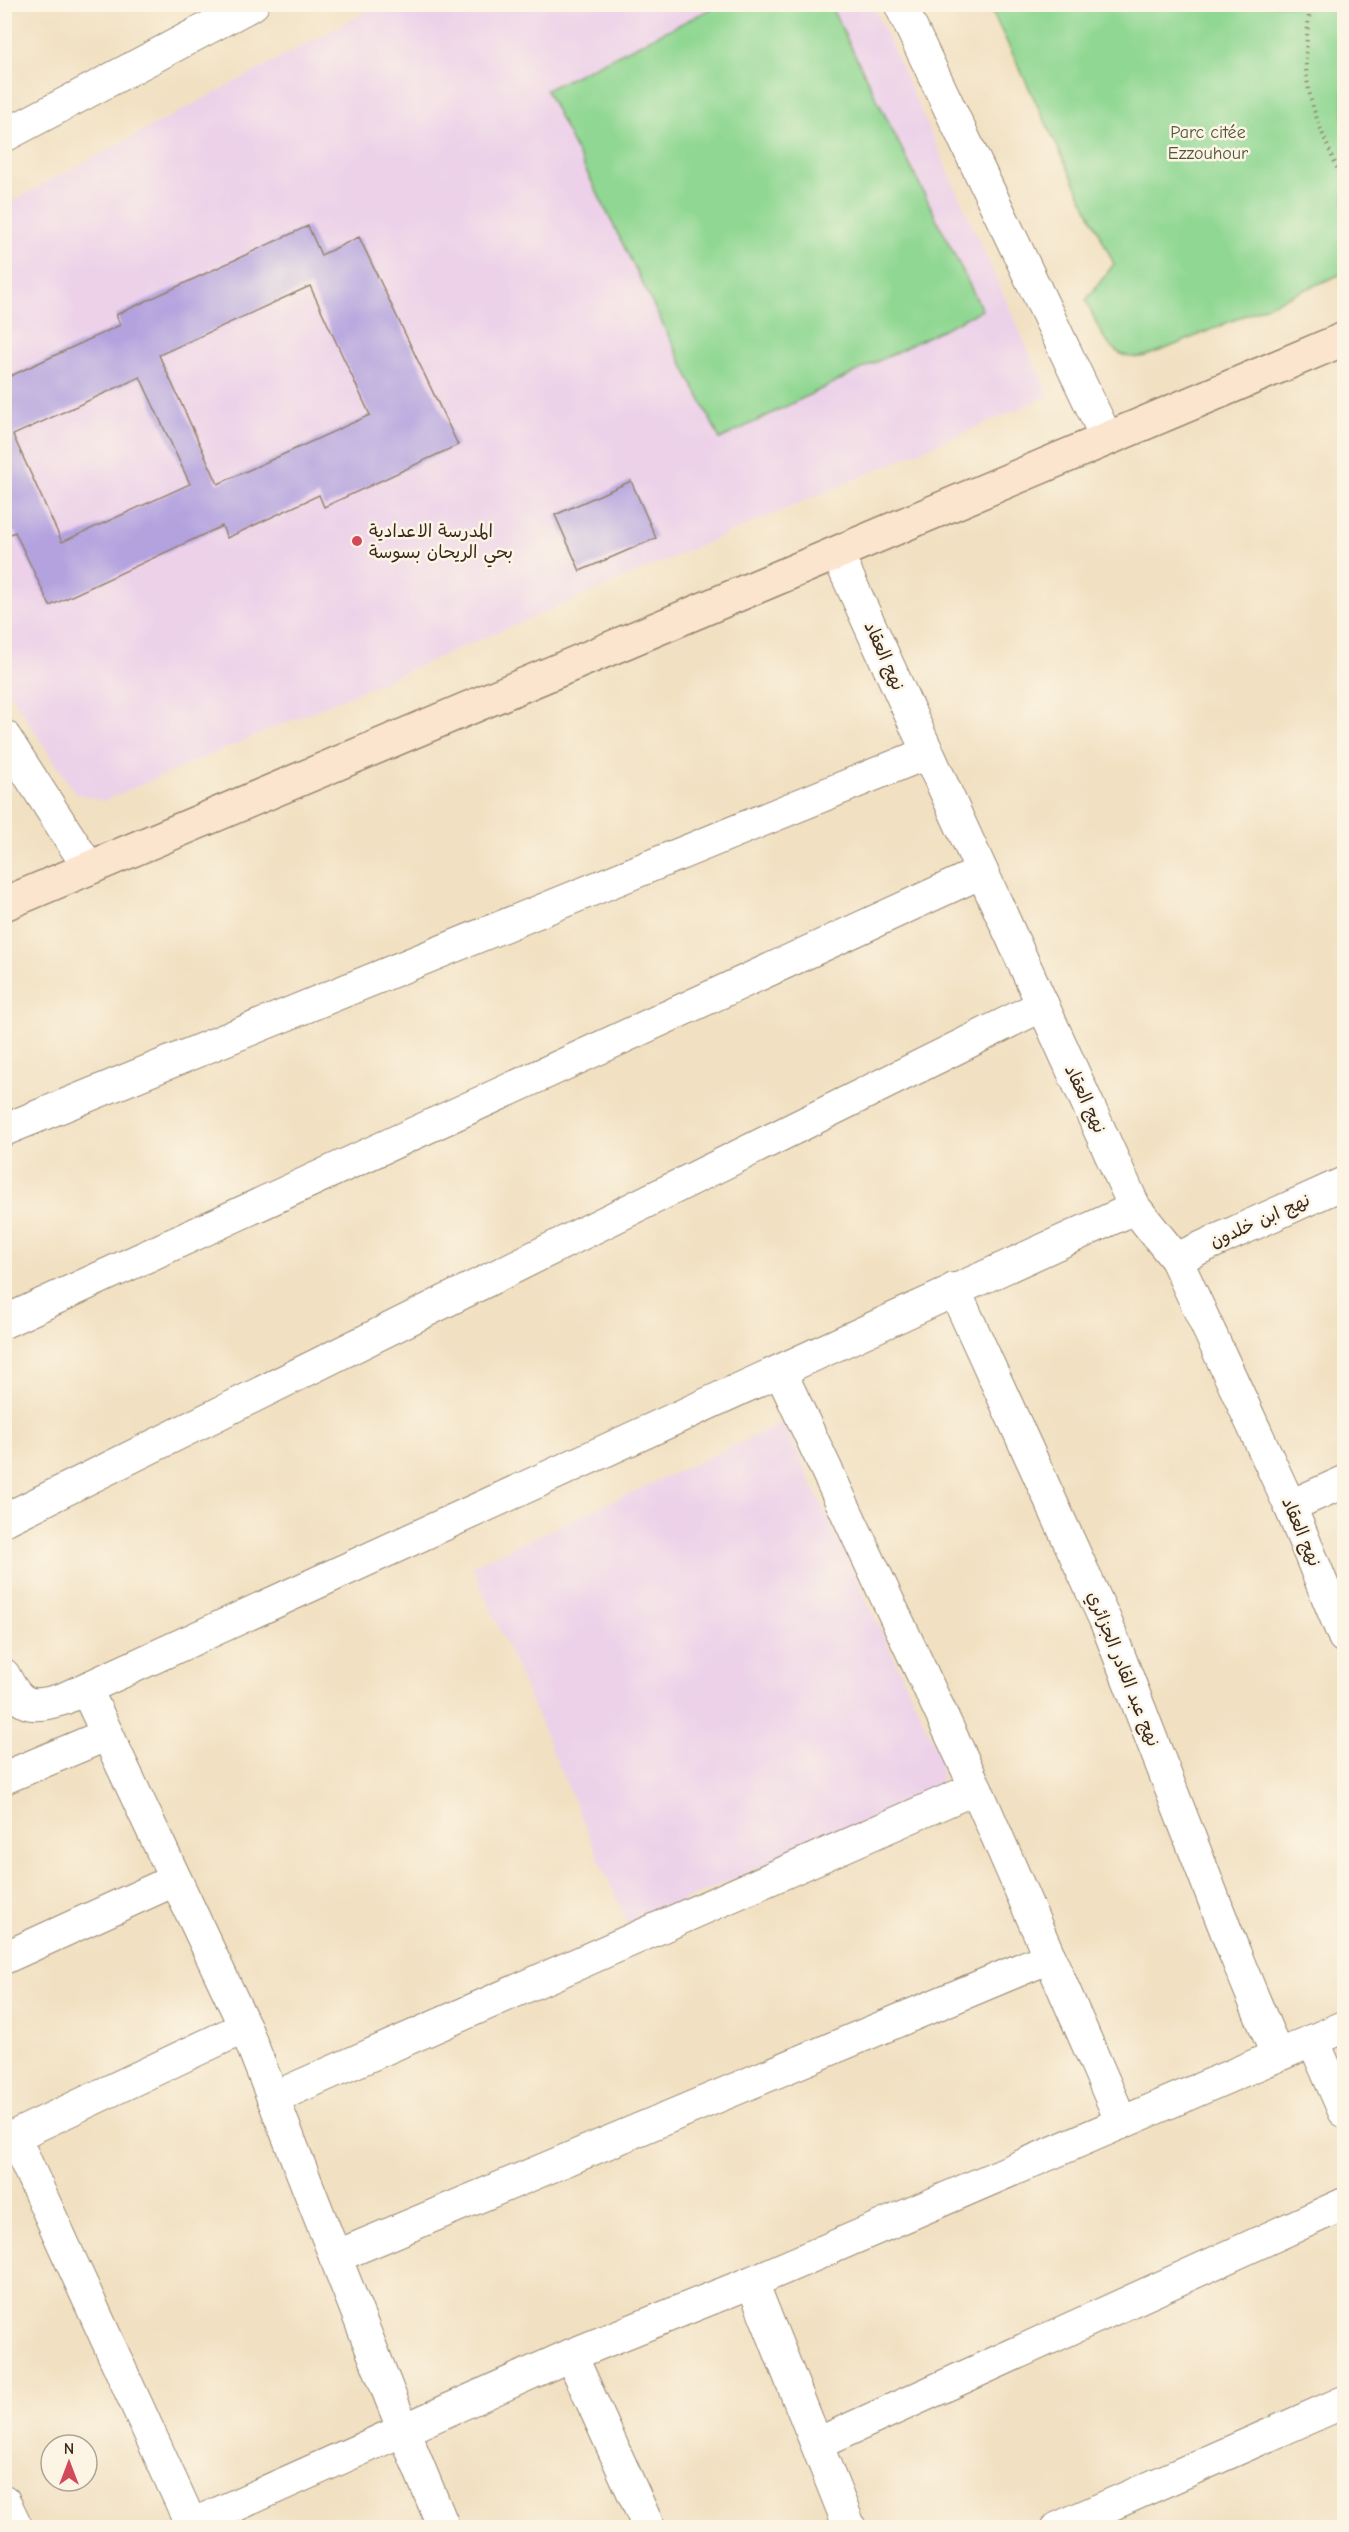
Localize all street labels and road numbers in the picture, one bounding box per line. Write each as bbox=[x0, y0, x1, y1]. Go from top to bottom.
street label: نهج العقاد bbox=[859, 618, 908, 694]
street label: نهج العقاد bbox=[1059, 1061, 1110, 1137]
street label: نهج ابن خلدون bbox=[1207, 1190, 1314, 1253]
street label: نهج العقاد bbox=[1276, 1494, 1325, 1570]
street label: نهج عبد القادر الجزائري bbox=[1080, 1588, 1164, 1750]

